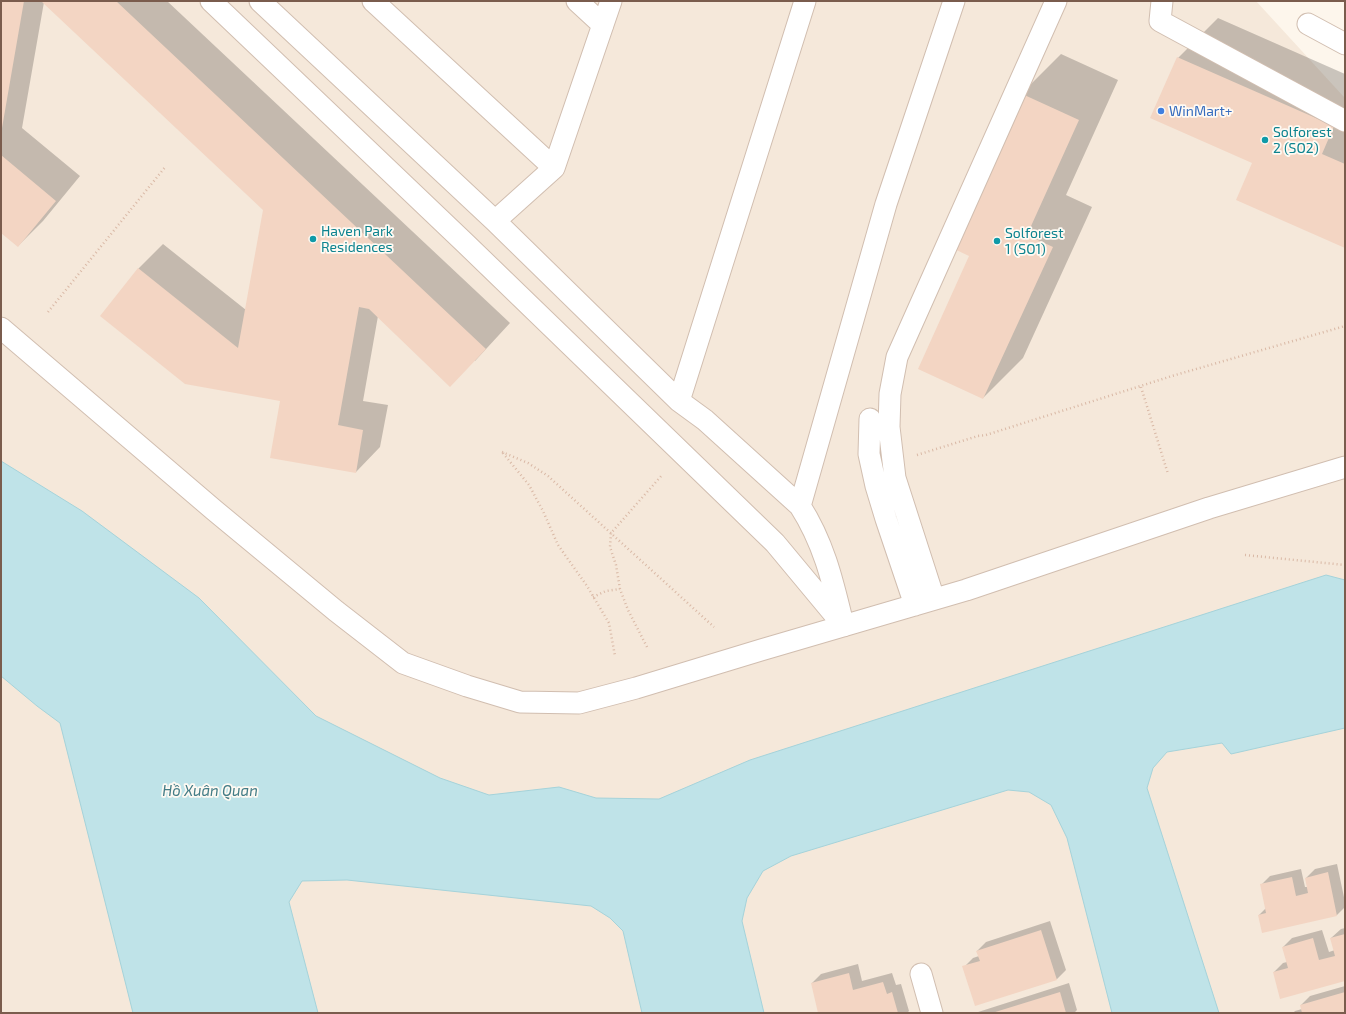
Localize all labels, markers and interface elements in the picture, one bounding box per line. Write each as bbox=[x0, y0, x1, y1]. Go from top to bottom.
place label: WinMart+ bbox=[1169, 103, 1233, 119]
marker: WinMart+ bbox=[1156, 106, 1166, 116]
place label: Solforest 2 (SO2) bbox=[1273, 124, 1331, 156]
marker: Solforest 2 (SO2) bbox=[1260, 135, 1270, 145]
place label: Haven Park Residences bbox=[321, 223, 393, 256]
place label: Solforest 1 (SO1) bbox=[1005, 225, 1063, 258]
marker: Haven Park Residences bbox=[308, 234, 318, 244]
marker: Solforest 1 (SO1) bbox=[992, 236, 1002, 246]
water label: Hồ Xuân Quan bbox=[162, 782, 258, 800]

